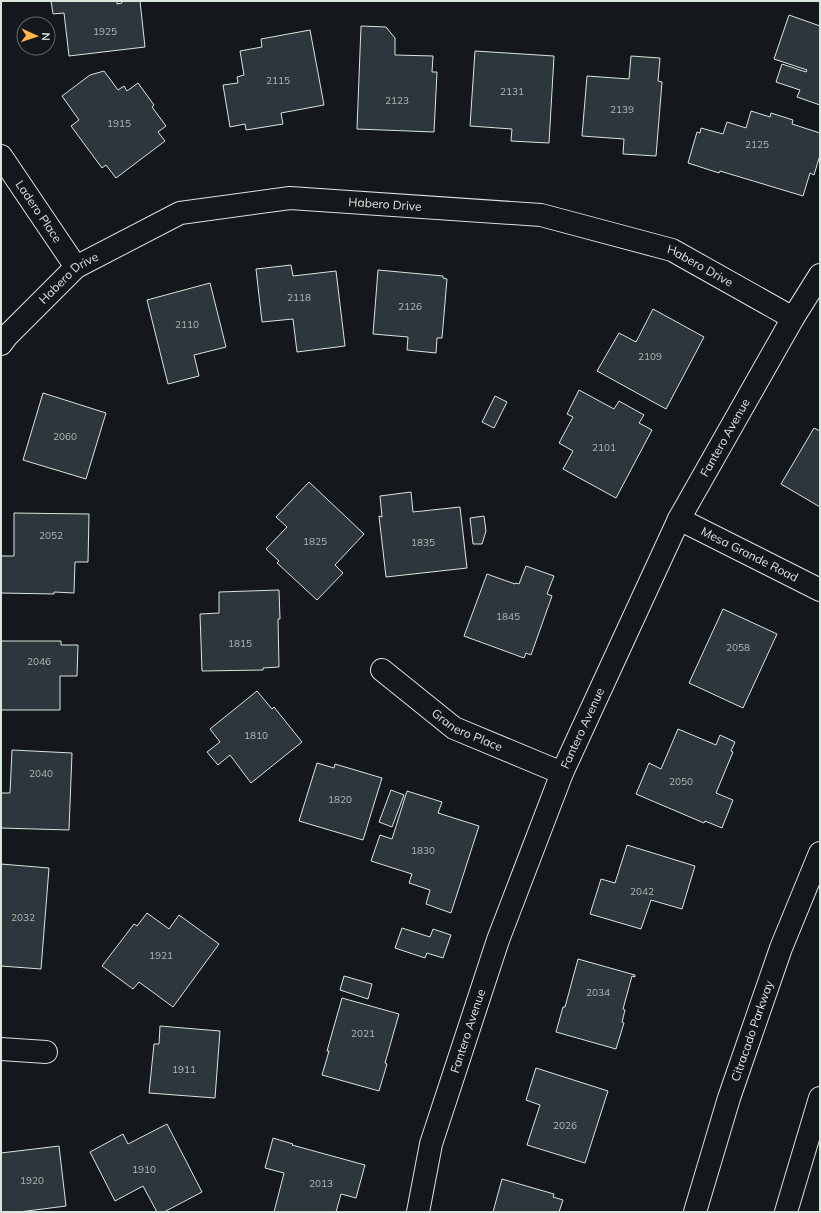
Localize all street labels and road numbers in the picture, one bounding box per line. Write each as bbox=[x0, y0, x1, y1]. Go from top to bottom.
street label: Ladero Place bbox=[13, 177, 65, 245]
street label: Habero Drive bbox=[348, 194, 422, 214]
street label: Habero Drive bbox=[666, 241, 736, 290]
street label: Habero Drive bbox=[35, 249, 101, 307]
street label: Fantero Avenue bbox=[697, 396, 753, 479]
street label: Mesa Grande Road bbox=[699, 523, 801, 585]
street label: Fantero Avenue bbox=[557, 685, 607, 771]
street label: Granero Place bbox=[429, 705, 505, 754]
street label: Citracado Parkway bbox=[727, 978, 776, 1083]
street label: Fantero Avenue bbox=[447, 987, 488, 1075]

